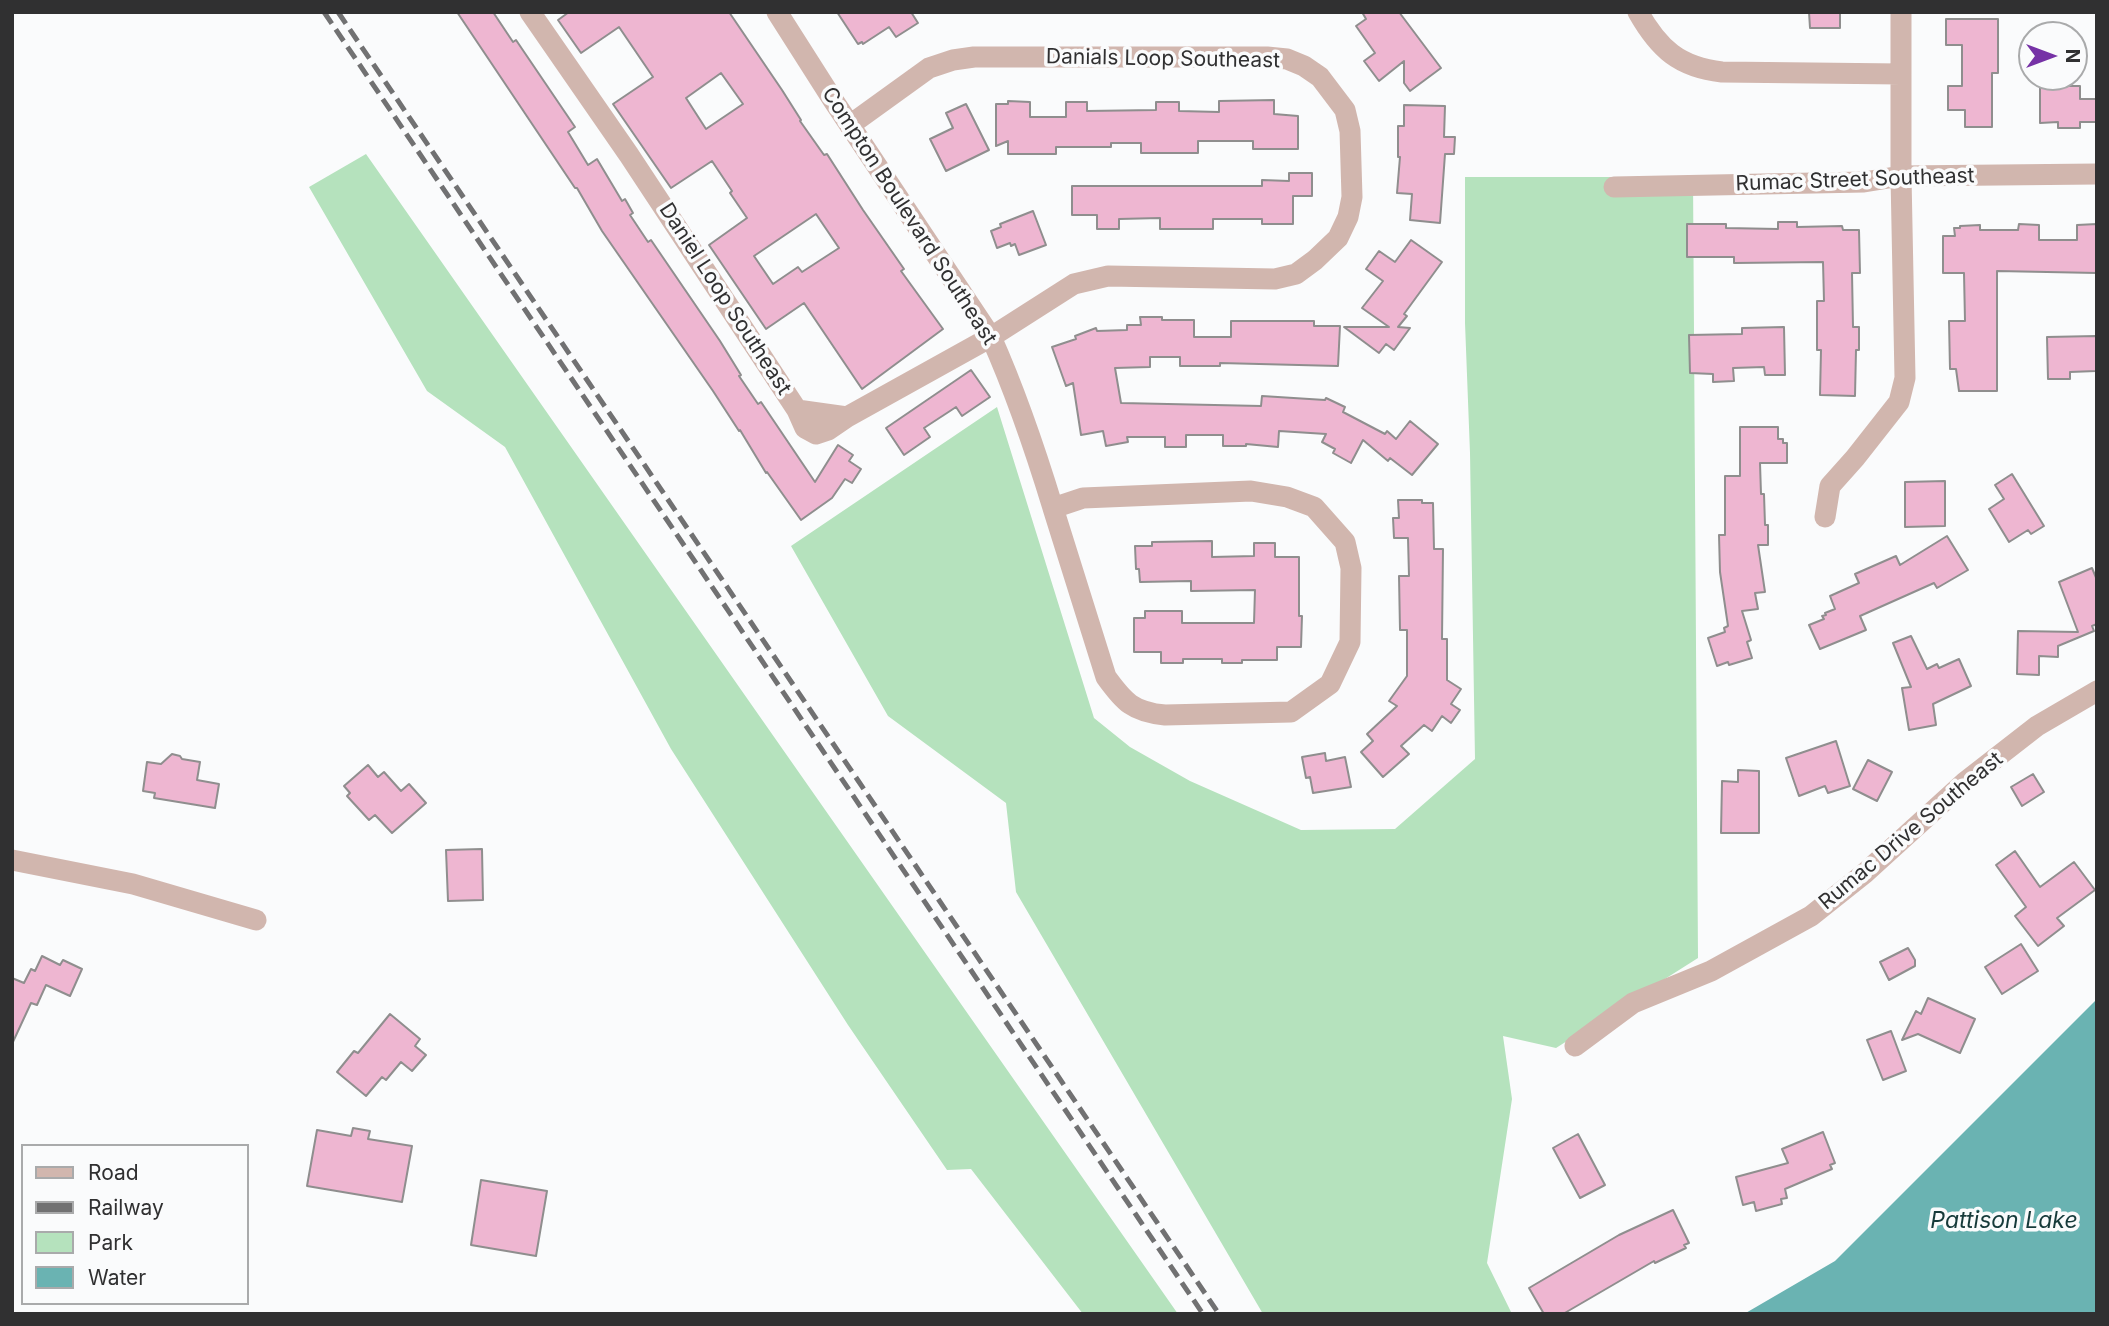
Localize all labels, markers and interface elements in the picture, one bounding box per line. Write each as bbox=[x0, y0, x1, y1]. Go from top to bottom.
north arrow bbox=[2018, 21, 2088, 91]
street label: Danials Loop Southeast bbox=[1046, 44, 1280, 74]
text: N bbox=[2061, 49, 2084, 63]
street label: Compton Boulevard Southeast bbox=[816, 82, 1002, 350]
street label: Rumac Street Southeast bbox=[1735, 163, 1975, 197]
street label: Daniel Loop Southeast bbox=[654, 198, 796, 400]
street label: Rumac Drive Southeast bbox=[1814, 747, 2008, 915]
legend bbox=[21, 1144, 248, 1305]
text: Road bbox=[88, 1160, 139, 1185]
text: Railway bbox=[88, 1195, 164, 1220]
water label: Pattison Lake bbox=[1930, 1207, 2078, 1235]
text: Park bbox=[88, 1230, 133, 1255]
text: Water bbox=[88, 1265, 146, 1290]

